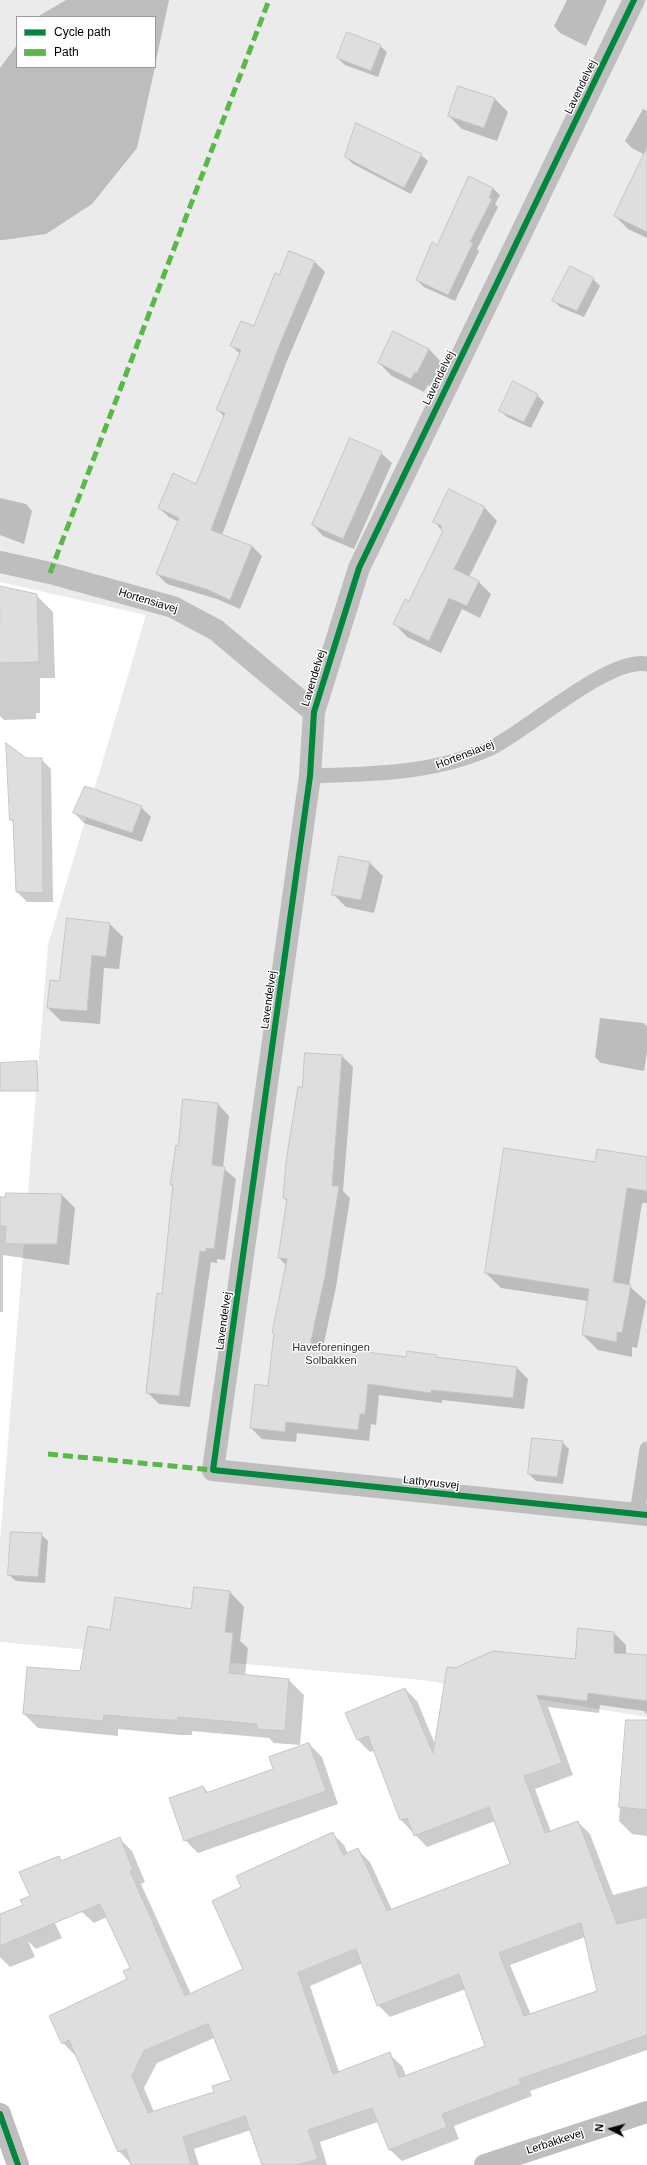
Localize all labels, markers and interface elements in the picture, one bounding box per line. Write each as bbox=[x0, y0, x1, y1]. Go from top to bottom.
legend bbox=[16, 16, 156, 68]
text: Cycle path bbox=[54, 25, 111, 39]
text: Path bbox=[54, 45, 79, 59]
street label: Lavendelvej bbox=[562, 58, 600, 116]
street label: Lavendelvej bbox=[420, 349, 458, 407]
street label: Hortensiavej bbox=[117, 586, 179, 616]
street label: Lavendelvej bbox=[299, 648, 329, 708]
street label: Hortensiavej bbox=[434, 738, 496, 772]
street label: Lavendelvej bbox=[258, 970, 280, 1030]
street label: Lavendelvej bbox=[213, 1291, 235, 1351]
park label: Haveforeningen Solbakken bbox=[292, 1341, 370, 1367]
street label: Lathyrusvej bbox=[402, 1473, 460, 1493]
north arrow bbox=[591, 2109, 631, 2149]
text: N bbox=[593, 2123, 605, 2132]
street label: Lerbakkevej bbox=[525, 2127, 585, 2157]

